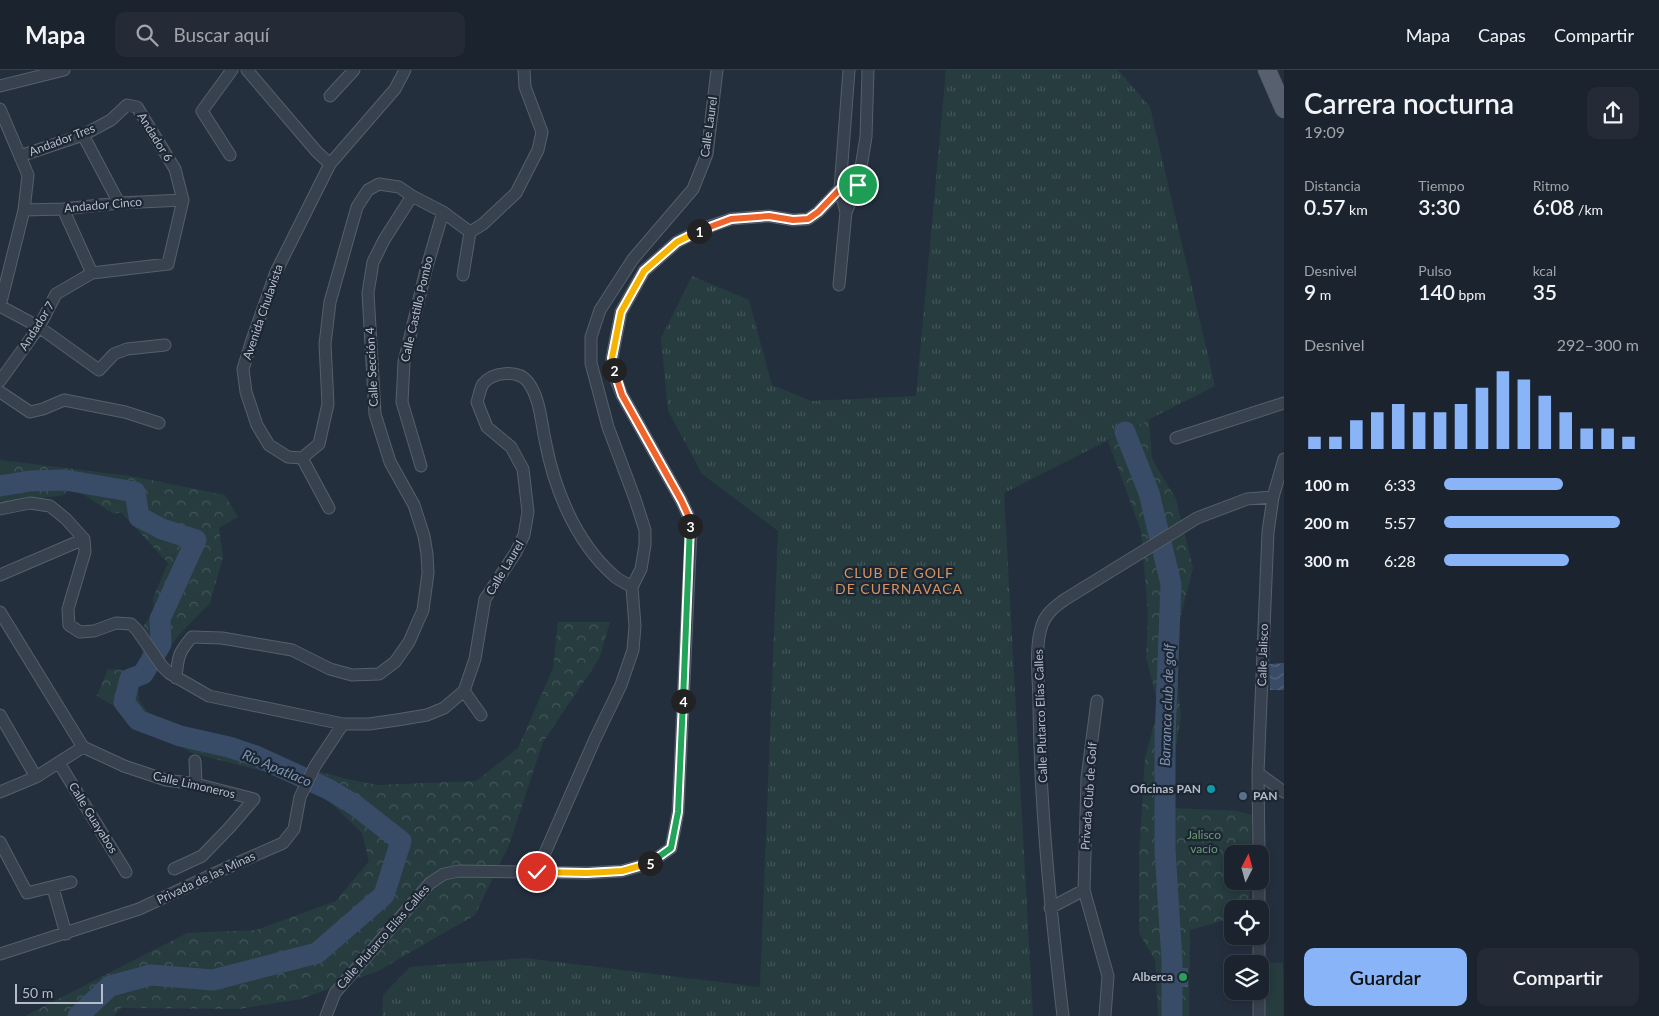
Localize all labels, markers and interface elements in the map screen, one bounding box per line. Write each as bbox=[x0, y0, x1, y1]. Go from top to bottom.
search box bbox=[115, 12, 465, 57]
text: Mapa bbox=[25, 20, 85, 49]
icon: search bbox=[133, 21, 161, 49]
text: Buscar aquí bbox=[173, 23, 269, 46]
text: Mapa bbox=[1406, 24, 1450, 46]
text: Capas bbox=[1478, 24, 1526, 46]
text: Compartir bbox=[1554, 24, 1634, 46]
text: Carrera nocturna bbox=[1304, 86, 1514, 120]
button: share bbox=[1587, 87, 1639, 139]
street label: Calle Laurel bbox=[697, 96, 720, 158]
street label: Andador 6 bbox=[134, 109, 176, 164]
street label: Andador Tres bbox=[27, 120, 97, 159]
text: 19:09 bbox=[1304, 122, 1345, 141]
pin bbox=[837, 164, 879, 206]
icon: arrive bbox=[844, 171, 872, 199]
text: Distancia bbox=[1304, 177, 1361, 194]
text: Tiempo bbox=[1418, 177, 1465, 194]
text: Ritmo bbox=[1533, 177, 1569, 194]
street label: Andador Cinco bbox=[63, 194, 143, 215]
text: 0.57 bbox=[1304, 194, 1346, 219]
text: 3:30 bbox=[1418, 194, 1460, 219]
text: 6:08 bbox=[1533, 194, 1575, 219]
text: km bbox=[1346, 201, 1368, 218]
text: /km bbox=[1575, 201, 1603, 218]
pin: 1 bbox=[686, 218, 712, 244]
text: 1 bbox=[695, 223, 704, 240]
street label: Calle Castillo Pombo bbox=[397, 254, 436, 363]
street label: Avenida Chulavista bbox=[239, 262, 286, 362]
text: Desnivel bbox=[1304, 262, 1357, 279]
text: Pulso bbox=[1418, 262, 1452, 279]
text: kcal bbox=[1533, 262, 1556, 279]
text: 9 bbox=[1304, 279, 1316, 304]
text: 140 bbox=[1418, 279, 1455, 304]
text: 35 bbox=[1533, 279, 1557, 304]
text: m bbox=[1316, 286, 1331, 303]
text: bpm bbox=[1455, 286, 1486, 303]
street label: Andador 7 bbox=[16, 298, 58, 353]
street label: Calle Sección 4 bbox=[362, 327, 381, 407]
text: Desnivel bbox=[1304, 335, 1364, 354]
text: 292–300 m bbox=[1557, 335, 1639, 354]
pin: 2 bbox=[602, 358, 626, 382]
text: 2 bbox=[610, 362, 619, 379]
text: 100 m bbox=[1304, 475, 1349, 494]
text: 6:33 bbox=[1384, 475, 1416, 494]
text: 200 m bbox=[1304, 513, 1349, 532]
text: 5:57 bbox=[1384, 513, 1416, 532]
pin: 3 bbox=[678, 514, 702, 538]
text: 3 bbox=[686, 518, 695, 535]
street label: Calle Laurel bbox=[482, 538, 527, 598]
text: 300 m bbox=[1304, 551, 1349, 570]
text: 6:28 bbox=[1384, 551, 1416, 570]
district label: CLUB DE GOLF DE CUERNAVACA bbox=[835, 564, 963, 597]
street label: Calle Jalisco bbox=[1254, 623, 1271, 687]
water label: Barranca club de golf bbox=[1156, 642, 1177, 766]
street label: Calle Plutarco Elías Calles bbox=[1031, 649, 1050, 783]
pin: 4 bbox=[670, 688, 696, 714]
text: 4 bbox=[679, 693, 688, 710]
street label: Privada Club de Golf bbox=[1077, 741, 1100, 850]
water label: Rio Apatlaco bbox=[240, 745, 314, 790]
street label: Calle Limoneros bbox=[152, 768, 237, 801]
street label: Calle Guayabos bbox=[66, 779, 121, 856]
place label: Oficinas PAN bbox=[1130, 781, 1201, 796]
marker: Oficinas PAN bbox=[1205, 783, 1217, 795]
place label: PAN bbox=[1253, 788, 1277, 803]
marker: PAN bbox=[1237, 790, 1249, 802]
park label: Jalisco vacío bbox=[1187, 827, 1221, 856]
north arrow bbox=[1224, 845, 1269, 890]
map controls bbox=[1224, 845, 1269, 1000]
street label: Privada de las Minas bbox=[154, 848, 257, 907]
pin: 5 bbox=[638, 850, 662, 876]
pin bbox=[516, 851, 558, 893]
text: 5 bbox=[646, 855, 655, 872]
icon: check bbox=[523, 858, 551, 886]
street label: Calle Plutarco Elías Calles bbox=[333, 881, 432, 992]
button: locate bbox=[1224, 900, 1269, 945]
button: Guardar bbox=[1304, 948, 1467, 1006]
button: Compartir bbox=[1477, 948, 1639, 1006]
button: layers bbox=[1224, 955, 1269, 1000]
place label: Alberca bbox=[1131, 969, 1173, 984]
marker: Alberca bbox=[1177, 971, 1189, 983]
scale bar bbox=[15, 981, 102, 1004]
text: 50 m bbox=[22, 984, 53, 1001]

